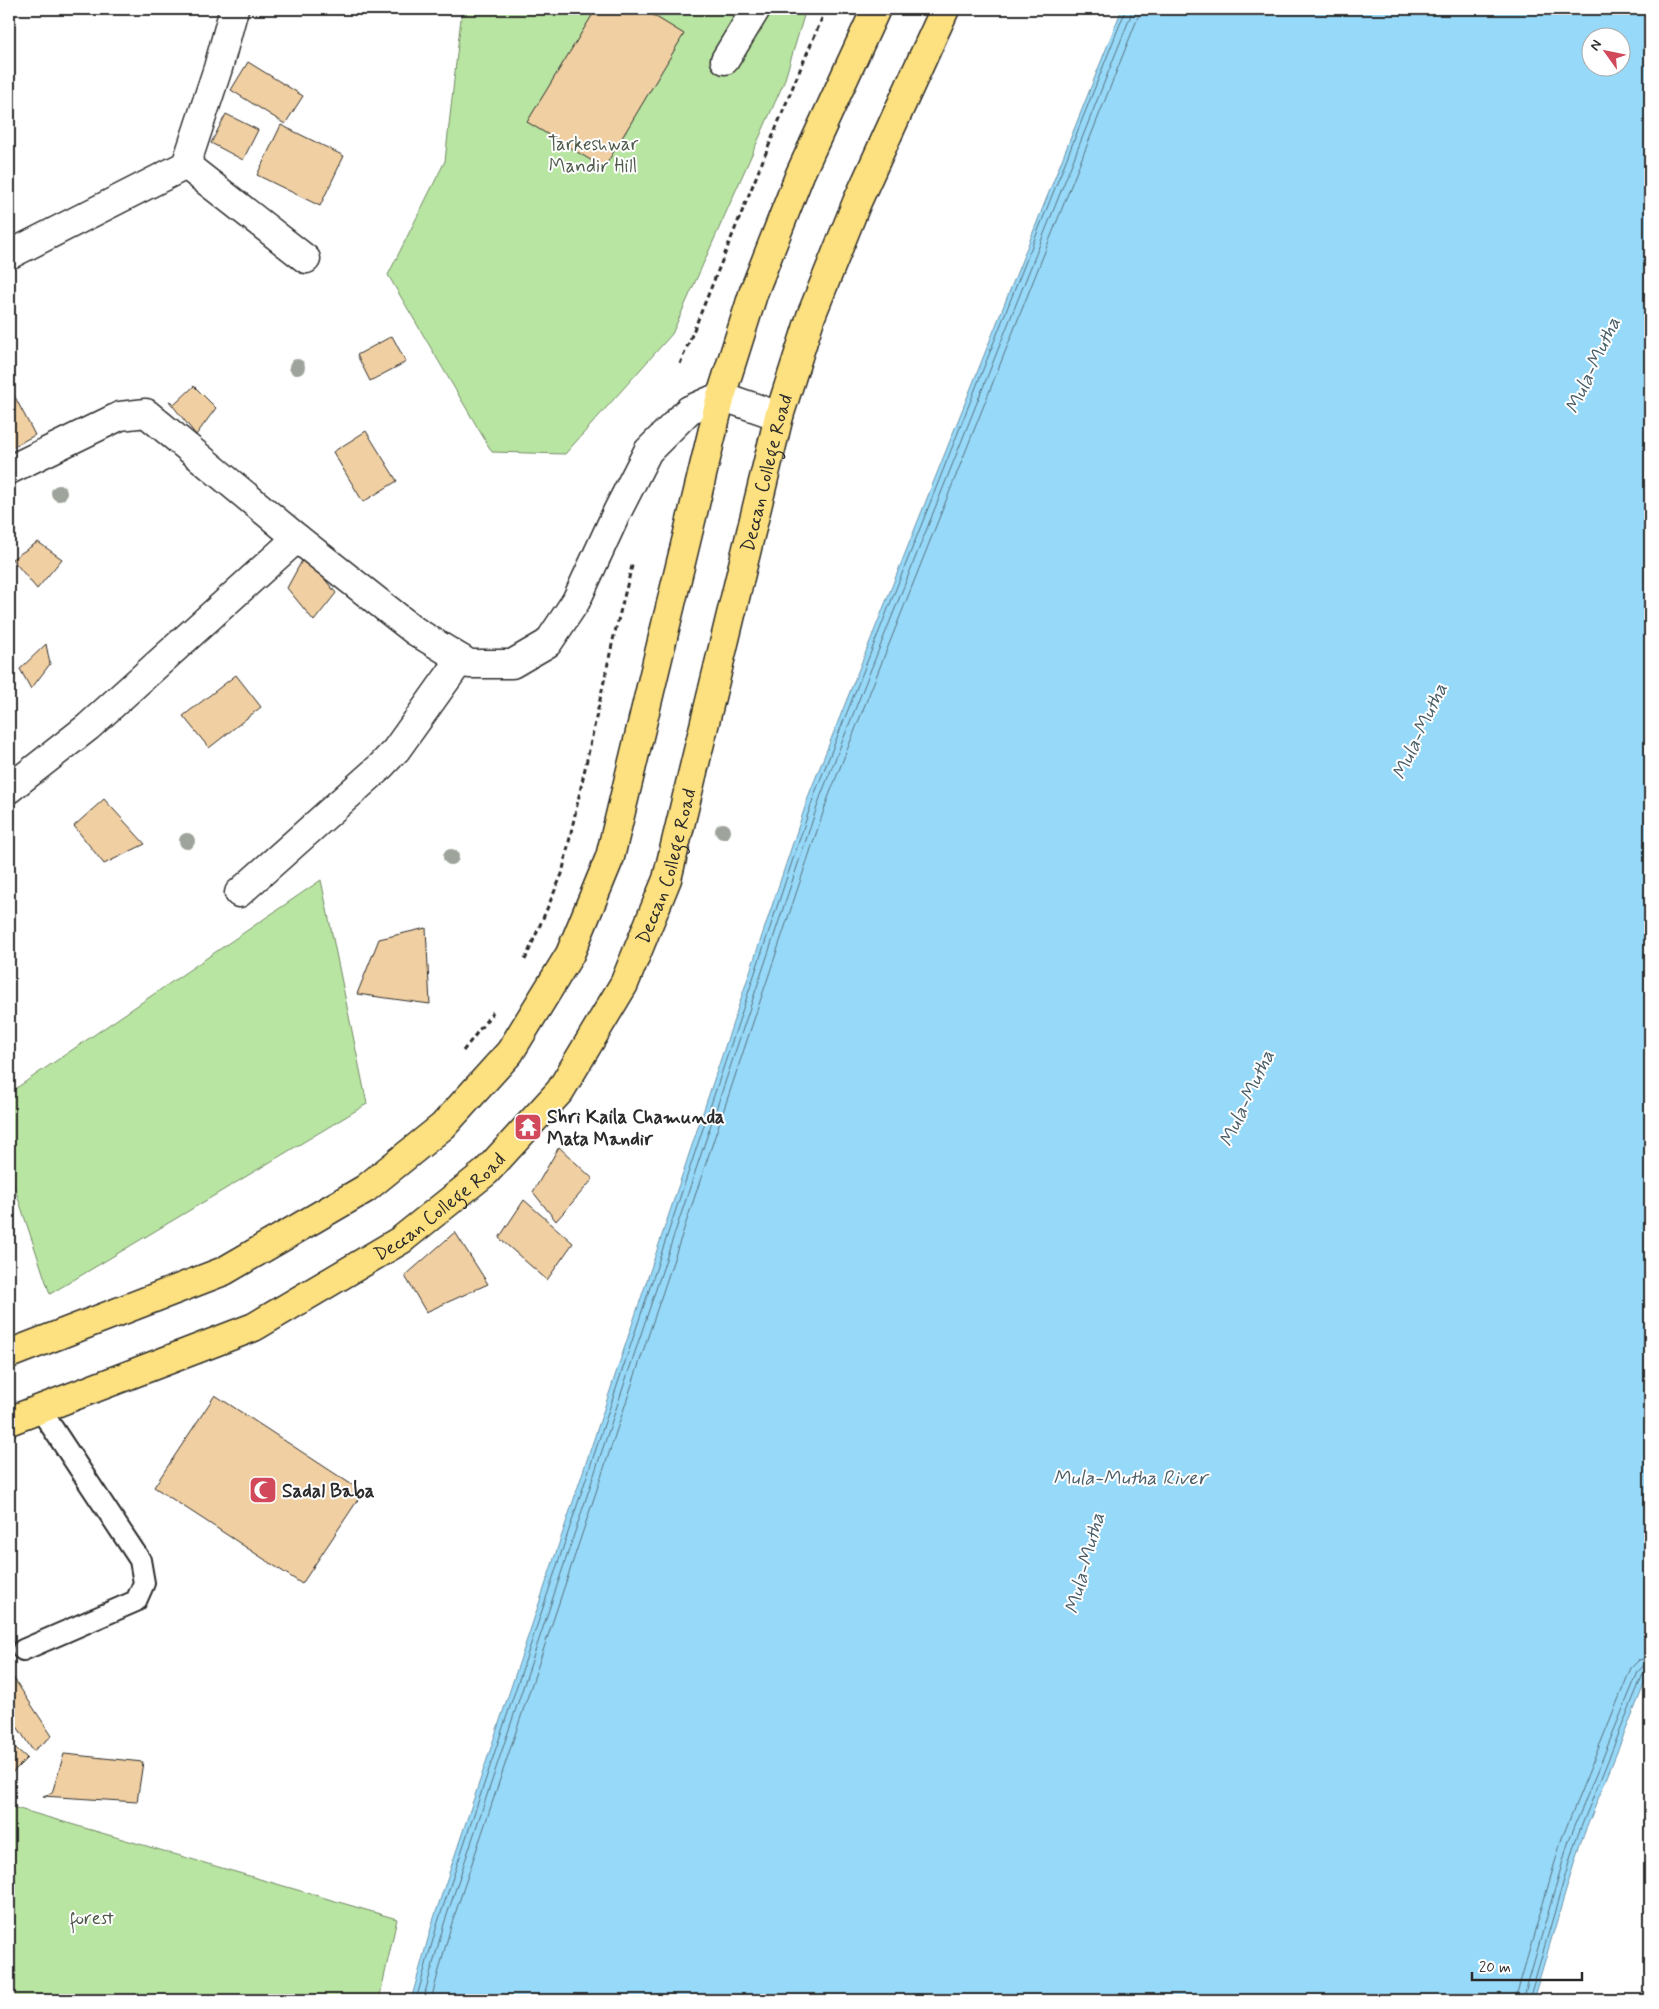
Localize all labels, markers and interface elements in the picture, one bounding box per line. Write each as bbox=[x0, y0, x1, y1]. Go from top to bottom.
north arrow bbox=[1582, 28, 1632, 78]
text: N bbox=[1586, 37, 1606, 54]
park label: Tarkeshwar Mandir Hill bbox=[548, 132, 638, 179]
water label: Mula-Mutha bbox=[1559, 313, 1628, 418]
street label: Deccan College Road bbox=[736, 391, 799, 554]
water label: Mula-Mutha bbox=[1386, 679, 1455, 784]
street label: Deccan College Road bbox=[631, 786, 702, 948]
water label: Mula-Mutha bbox=[1213, 1046, 1282, 1151]
place label: Shri Kaila Chamunda Mata Mandir bbox=[547, 1105, 725, 1152]
temple icon: Shri Kaila Chamunda Mata Mandir bbox=[513, 1112, 543, 1142]
street label: Deccan College Road bbox=[370, 1148, 512, 1267]
water label: Mula-Mutha River bbox=[1053, 1465, 1210, 1492]
mosque icon: Sadal Baba bbox=[248, 1475, 278, 1505]
place label: Sadal Baba bbox=[282, 1479, 375, 1504]
water label: Mula-Mutha bbox=[1059, 1510, 1112, 1617]
park label: forest bbox=[70, 1906, 114, 1934]
scale bar bbox=[1472, 1949, 1582, 1981]
text: 20 m bbox=[1479, 1958, 1511, 1978]

